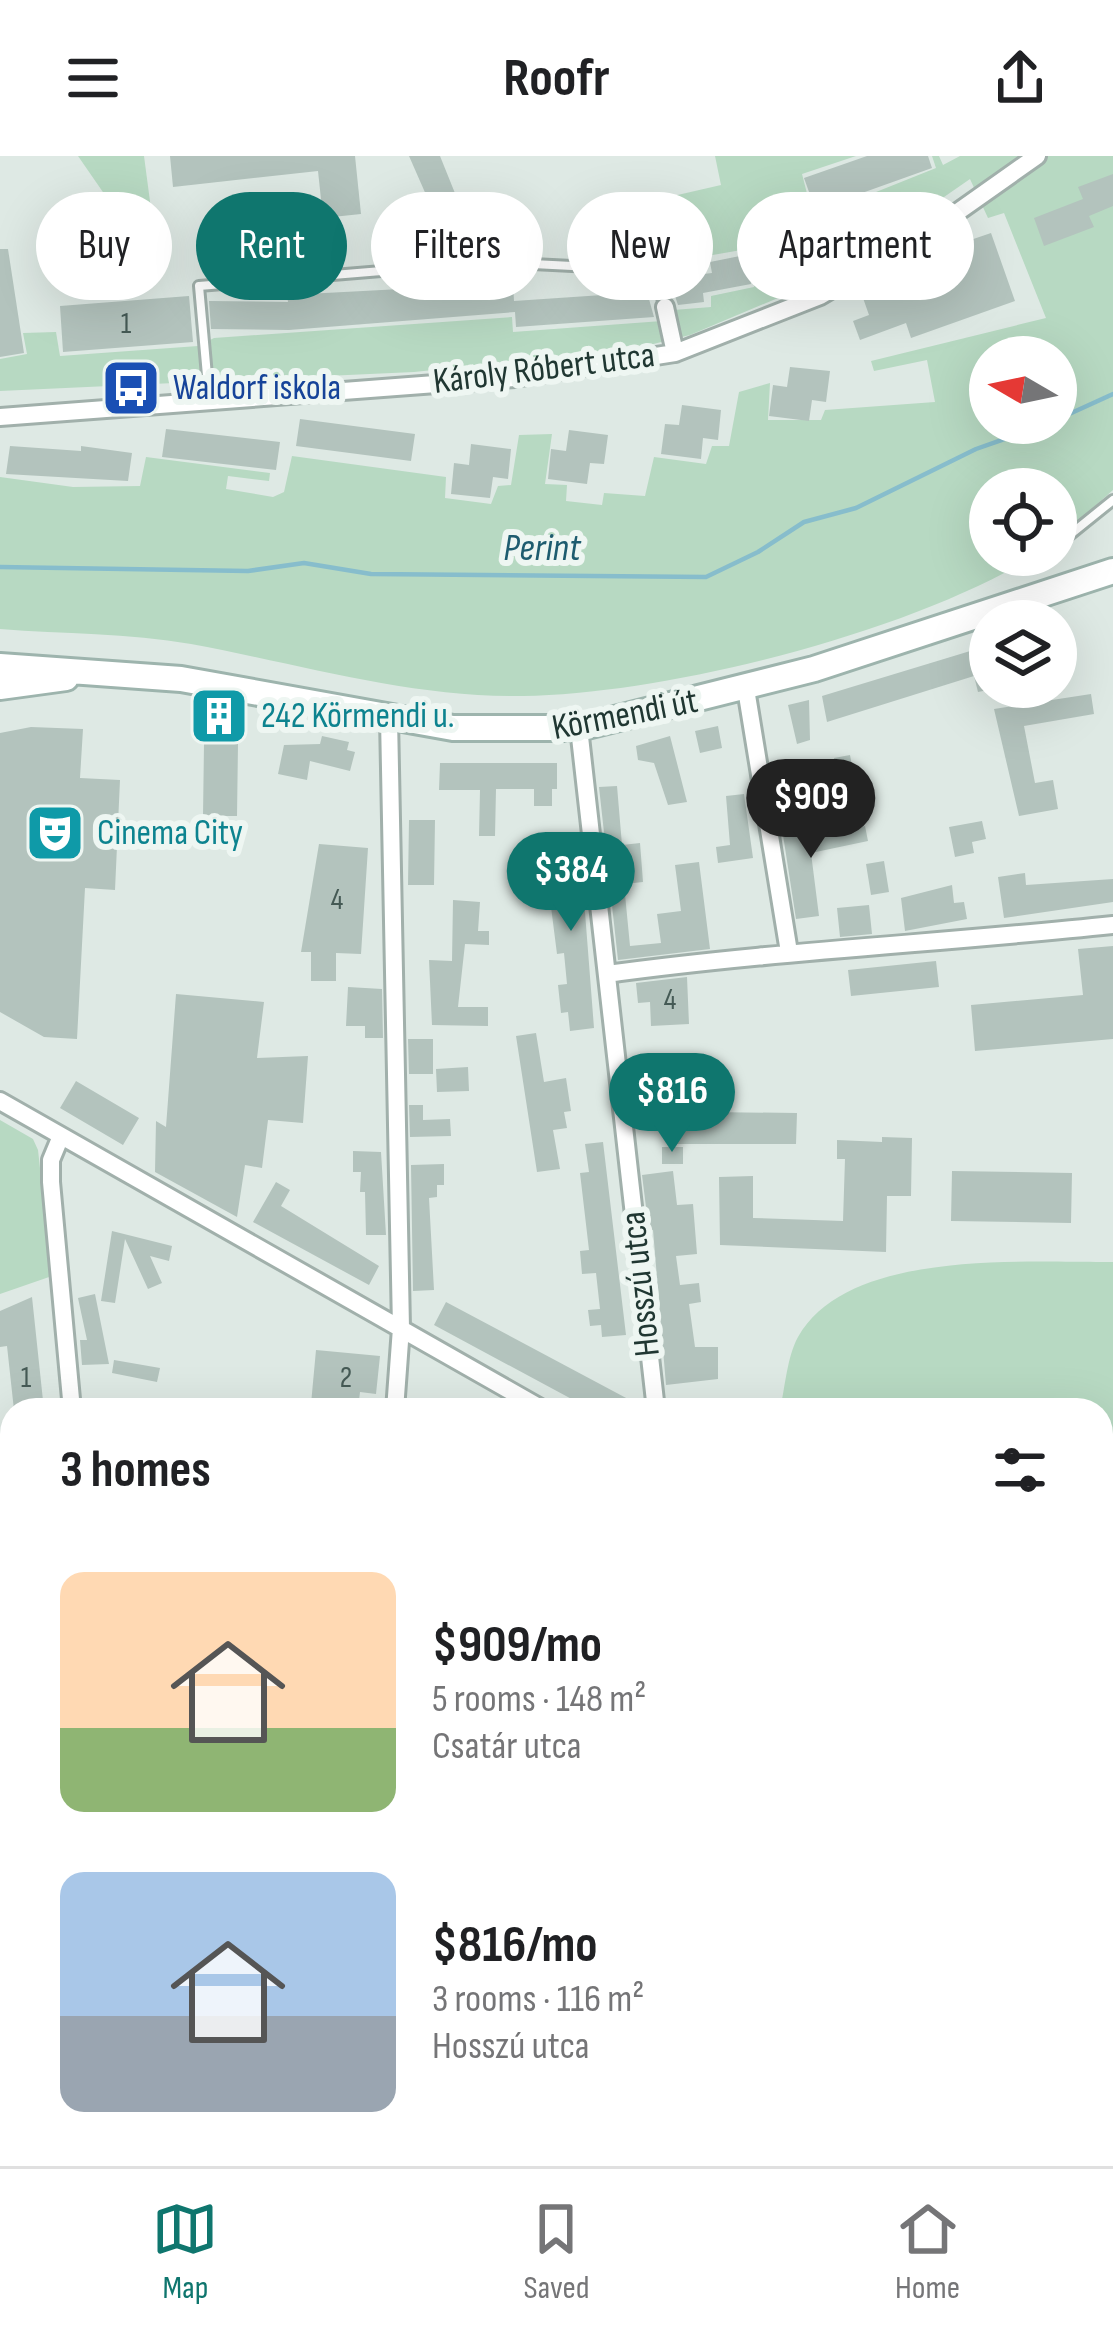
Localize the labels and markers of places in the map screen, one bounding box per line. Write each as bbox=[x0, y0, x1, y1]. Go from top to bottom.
bus stop icon: Waldorf iskola bbox=[100, 357, 162, 419]
place label: Waldorf iskola bbox=[173, 367, 341, 410]
building icon: 242 Körmendi u. bbox=[188, 685, 250, 747]
place label: 242 Körmendi u. bbox=[261, 695, 455, 738]
pin: $909 bbox=[740, 759, 882, 861]
theatre icon: Cinema City bbox=[24, 802, 86, 864]
place label: Cinema City bbox=[97, 812, 243, 855]
pin: $384 bbox=[500, 832, 642, 934]
pin: $816 bbox=[601, 1053, 743, 1155]

